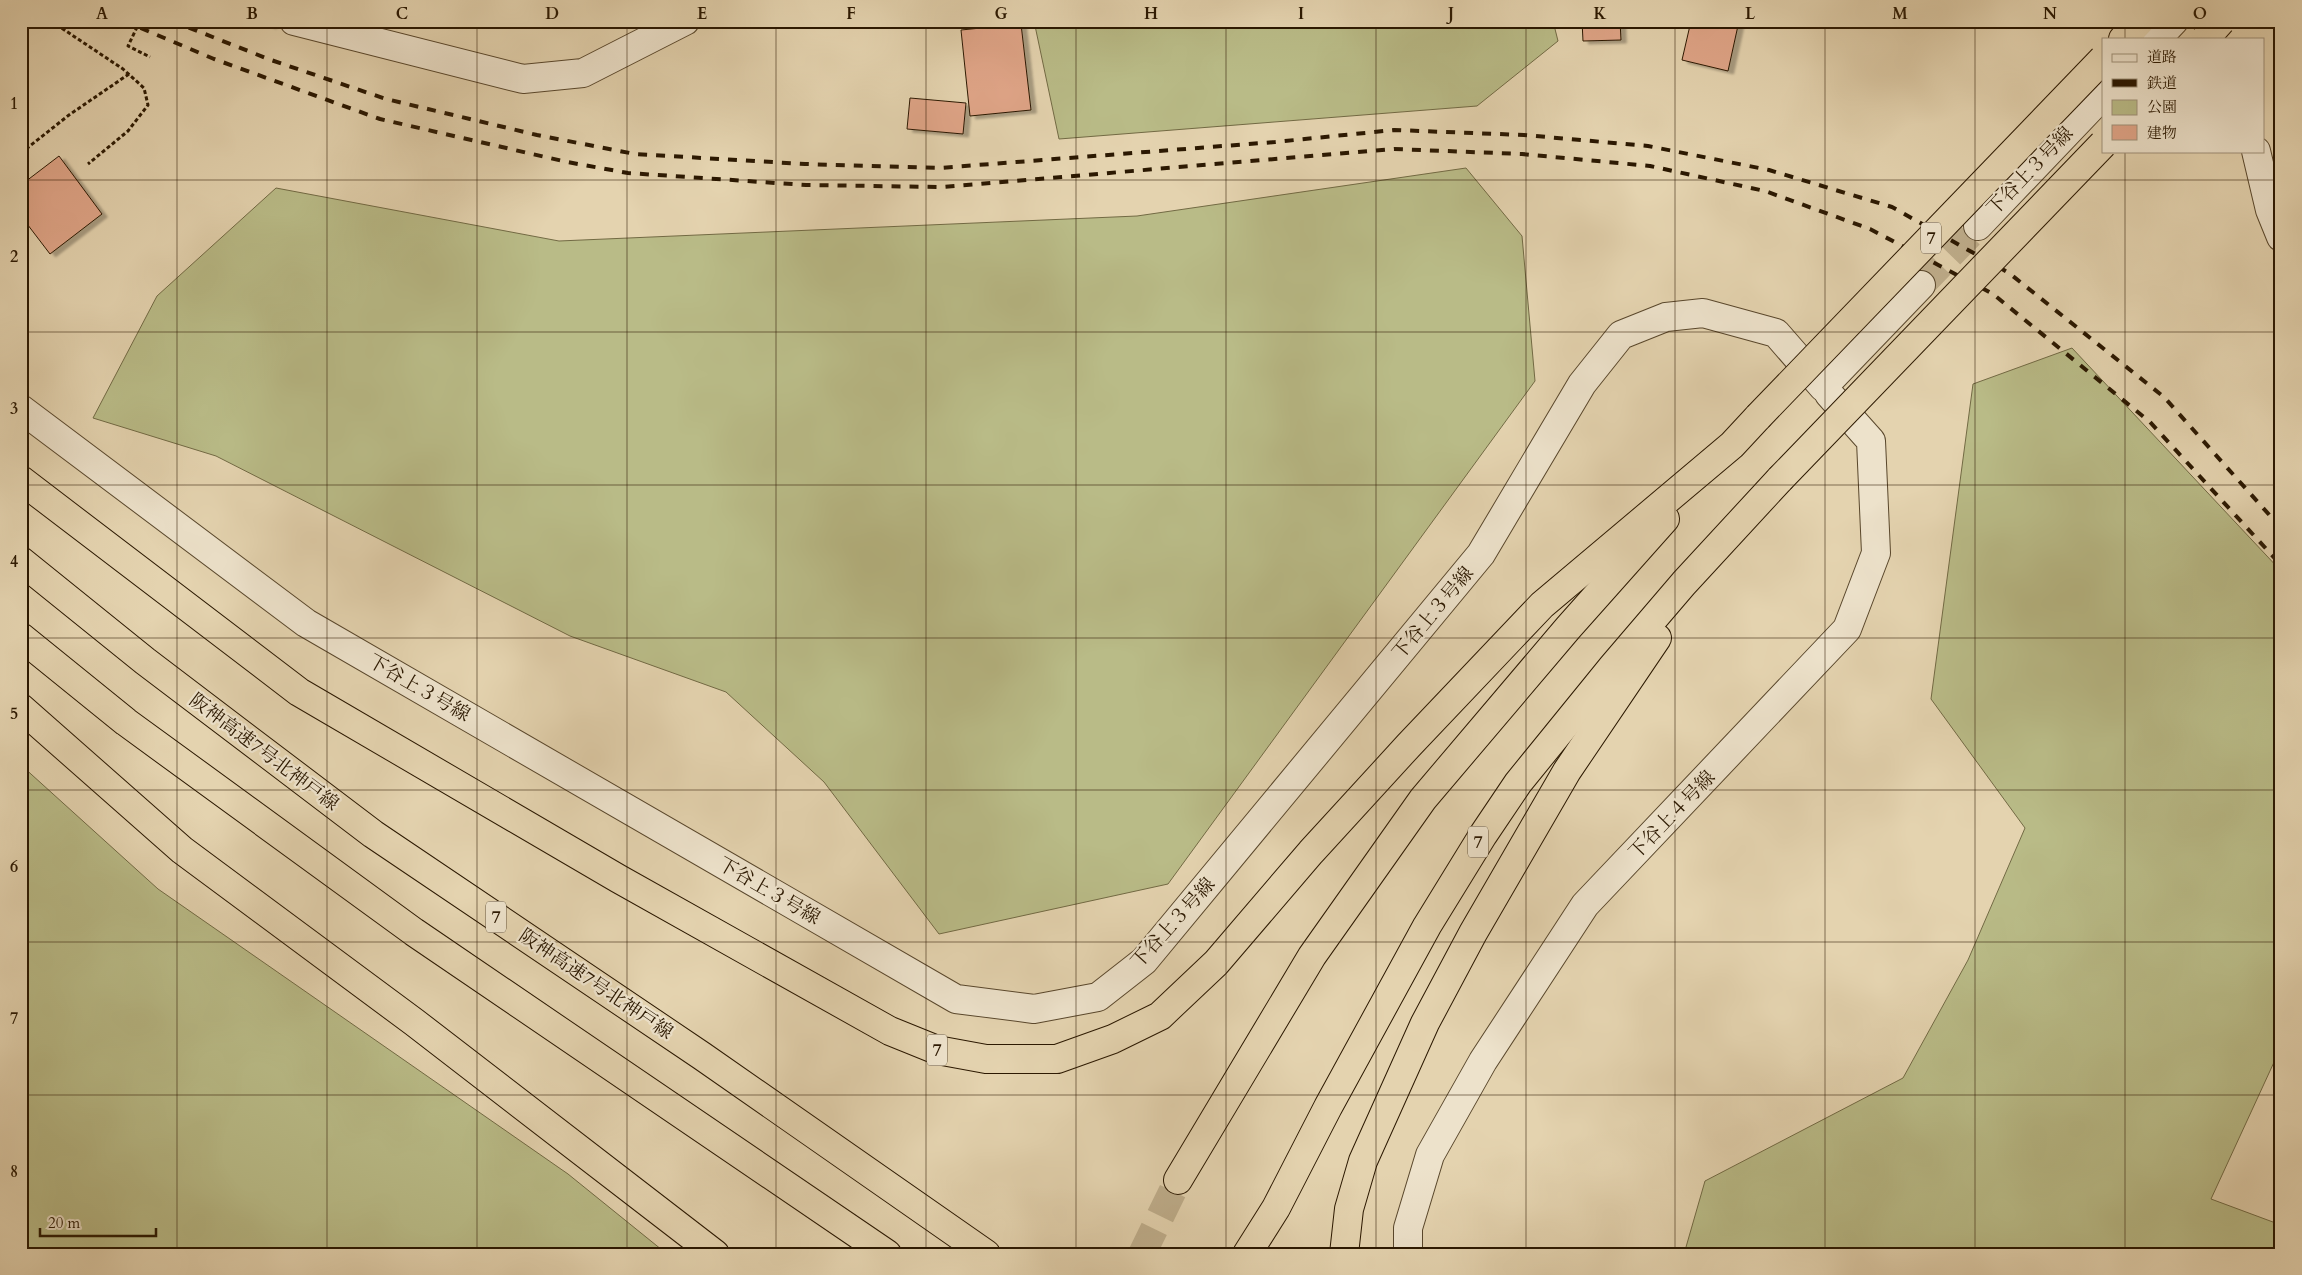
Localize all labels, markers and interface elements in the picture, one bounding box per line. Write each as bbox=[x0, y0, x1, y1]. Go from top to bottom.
text: A bbox=[96, 3, 108, 25]
text: B bbox=[246, 3, 258, 25]
text: C bbox=[396, 3, 408, 25]
text: D bbox=[545, 3, 559, 25]
text: E bbox=[697, 3, 707, 25]
text: F bbox=[846, 3, 856, 25]
text: G bbox=[994, 3, 1008, 25]
text: H bbox=[1144, 3, 1158, 25]
text: I bbox=[1298, 3, 1304, 25]
text: J bbox=[1446, 3, 1454, 25]
text: K bbox=[1594, 3, 1607, 25]
text: L bbox=[1745, 3, 1756, 25]
text: M bbox=[1892, 3, 1908, 25]
text: N bbox=[2043, 3, 2057, 25]
text: O bbox=[2193, 3, 2207, 25]
legend bbox=[2102, 38, 2264, 152]
text: 道路 bbox=[2147, 47, 2177, 67]
text: 鉄道 bbox=[2147, 73, 2177, 93]
text: 1 bbox=[10, 93, 18, 115]
text: 公園 bbox=[2147, 97, 2177, 117]
street label: 下谷上３号線 bbox=[1981, 121, 2079, 221]
text: 建物 bbox=[2147, 123, 2177, 143]
road number: 7 bbox=[1921, 222, 1941, 254]
text: 2 bbox=[10, 246, 18, 268]
text: 3 bbox=[10, 398, 18, 420]
text: 4 bbox=[10, 551, 18, 573]
street label: 下谷上３号線 bbox=[1386, 561, 1480, 665]
street label: 下谷上３号線 bbox=[363, 648, 475, 728]
street label: 阪神高速7号北神戸線 bbox=[184, 687, 344, 817]
text: 5 bbox=[10, 703, 18, 725]
street label: 下谷上４号線 bbox=[1623, 765, 1721, 865]
road number: 7 bbox=[1468, 826, 1488, 858]
street label: 下谷上３号線 bbox=[713, 851, 825, 931]
text: 6 bbox=[10, 856, 18, 878]
street label: 下谷上３号線 bbox=[1125, 872, 1221, 974]
road number: 7 bbox=[486, 902, 506, 932]
street label: 阪神高速7号北神戸線 bbox=[514, 923, 678, 1045]
text: 7 bbox=[10, 1008, 18, 1030]
road number: 7 bbox=[927, 1034, 947, 1066]
text: 8 bbox=[10, 1161, 18, 1183]
scale bar bbox=[40, 1205, 156, 1237]
text: 20 m bbox=[48, 1213, 80, 1233]

